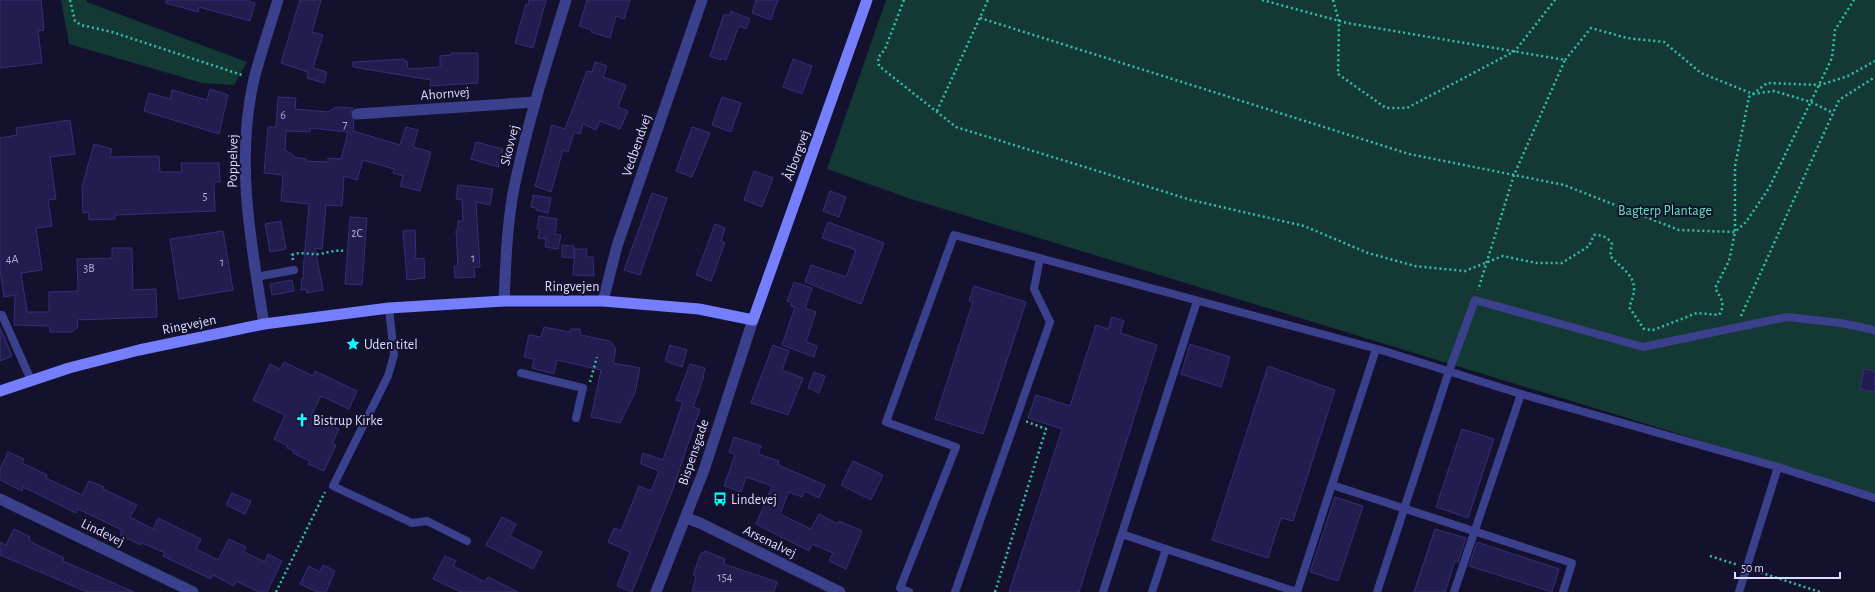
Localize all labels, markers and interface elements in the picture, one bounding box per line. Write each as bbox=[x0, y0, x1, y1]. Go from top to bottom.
street label: Ahornvej bbox=[420, 85, 470, 103]
house number: 6 bbox=[280, 109, 286, 121]
street label: Vedbendvej bbox=[620, 112, 654, 178]
house number: 7 bbox=[342, 118, 348, 130]
street label: Skovvej bbox=[498, 124, 522, 167]
street label: Ålborgvej bbox=[779, 127, 813, 183]
street label: Poppelvej bbox=[226, 134, 240, 188]
house number: 5 bbox=[202, 190, 208, 202]
park label: Bagterp Plantage bbox=[1618, 204, 1712, 218]
house number: 2C bbox=[351, 227, 363, 239]
house number: 1 bbox=[471, 252, 475, 264]
house number: 4A bbox=[6, 253, 18, 265]
house number: 1 bbox=[220, 256, 224, 268]
house number: 3B bbox=[83, 262, 95, 274]
street label: Ringvejen bbox=[545, 280, 599, 294]
street label: Ringvejen bbox=[161, 313, 217, 337]
place icon: Uden titel bbox=[345, 336, 361, 352]
place label: Uden titel bbox=[364, 338, 418, 352]
church icon: Bistrup Kirke bbox=[294, 412, 310, 428]
place label: Bistrup Kirke bbox=[313, 414, 383, 428]
street label: Bispensgade bbox=[676, 417, 712, 487]
bus stop icon: Lindevej bbox=[712, 491, 728, 507]
place label: Lindevej bbox=[731, 493, 777, 507]
street label: Lindevej bbox=[79, 517, 126, 549]
street label: Arsenalvej bbox=[741, 523, 798, 561]
scale bar bbox=[1735, 554, 1840, 580]
text: 50 m bbox=[1741, 562, 1764, 574]
house number: 154 bbox=[718, 571, 733, 583]

